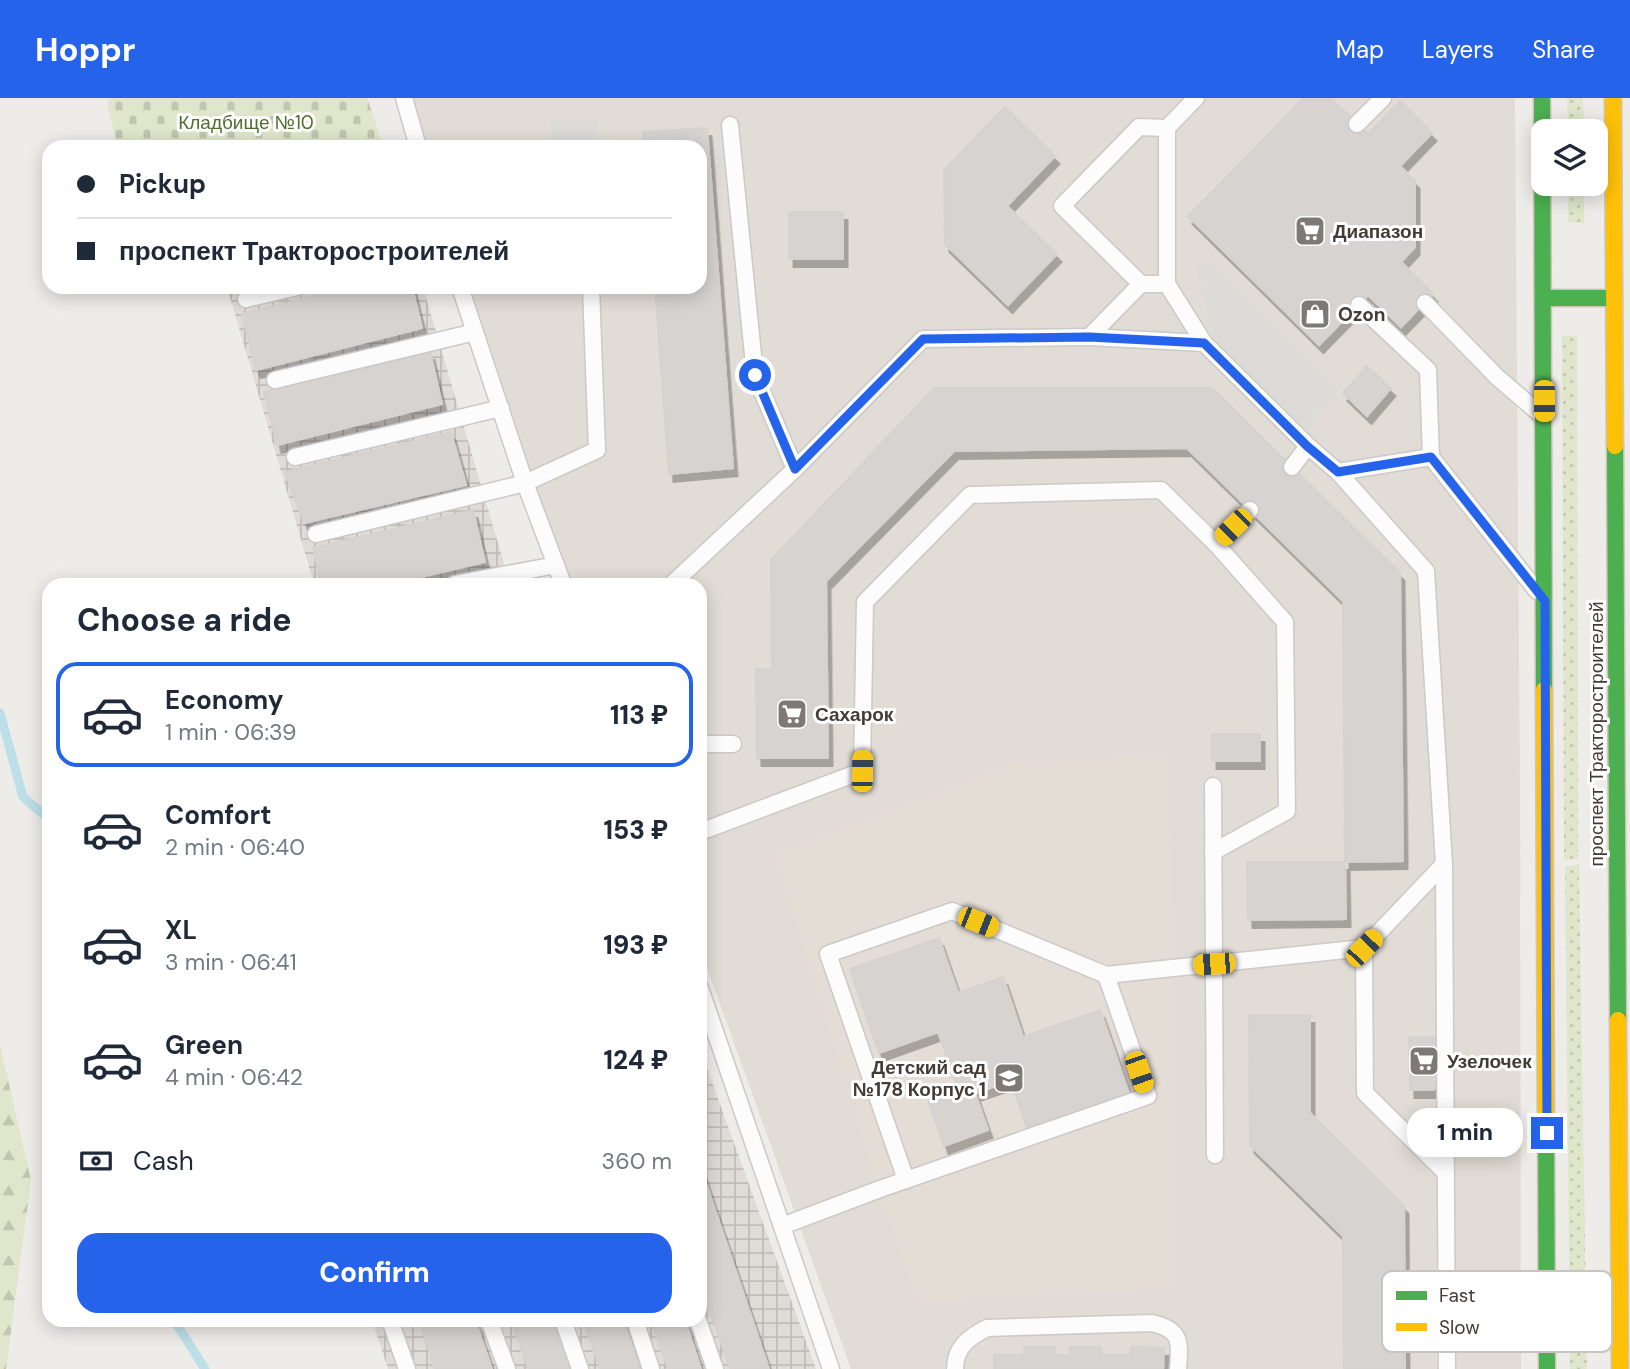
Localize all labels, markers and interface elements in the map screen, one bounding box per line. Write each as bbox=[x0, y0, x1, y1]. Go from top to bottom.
text: Hoppr bbox=[35, 28, 135, 71]
text: Map bbox=[1336, 34, 1384, 65]
text: Layers bbox=[1422, 34, 1494, 65]
text: Share bbox=[1532, 34, 1595, 65]
park label: Кладбище №10 bbox=[178, 110, 314, 135]
map controls bbox=[1531, 119, 1608, 196]
button: layers bbox=[1531, 119, 1608, 196]
text: Pickup bbox=[119, 167, 206, 201]
supermarket icon: Диапазон bbox=[1293, 214, 1327, 248]
place label: Диапазон bbox=[1333, 219, 1423, 244]
text: проспект Тракторостроителей bbox=[119, 234, 509, 268]
shop icon: Ozon bbox=[1298, 297, 1332, 331]
place label: Ozon bbox=[1338, 302, 1386, 327]
route start bbox=[739, 359, 771, 391]
car bbox=[1534, 380, 1555, 422]
car bbox=[1211, 505, 1256, 549]
text: Choose a ride bbox=[77, 599, 292, 641]
street label: проспект Тракторостроителей bbox=[1584, 601, 1609, 867]
icon: car bbox=[81, 683, 144, 746]
text: Economy bbox=[165, 683, 283, 717]
supermarket icon: Сахарок bbox=[775, 697, 809, 731]
text: 113 ₽ bbox=[610, 698, 668, 732]
place label: Сахарок bbox=[815, 702, 894, 727]
text: 1 min · 06:39 bbox=[165, 717, 297, 747]
car bbox=[852, 750, 873, 792]
icon: car bbox=[81, 798, 144, 861]
text: Comfort bbox=[165, 798, 271, 832]
text: 153 ₽ bbox=[603, 813, 668, 847]
text: 2 min · 06:40 bbox=[165, 832, 305, 862]
car bbox=[955, 904, 1002, 940]
icon: car bbox=[81, 913, 144, 976]
text: XL bbox=[165, 913, 197, 947]
car bbox=[1342, 926, 1387, 970]
text: 193 ₽ bbox=[603, 928, 668, 962]
text: 3 min · 06:41 bbox=[165, 947, 297, 977]
car bbox=[1193, 952, 1236, 976]
icon: car bbox=[81, 1028, 144, 1091]
text: Green bbox=[165, 1028, 243, 1062]
text: 124 ₽ bbox=[603, 1043, 668, 1077]
supermarket icon: Узелочек bbox=[1407, 1044, 1441, 1078]
car bbox=[1123, 1049, 1156, 1095]
place label: Узелочек bbox=[1447, 1049, 1532, 1074]
place label: Детский сад №178 Корпус 1 bbox=[853, 1055, 986, 1102]
school or university icon: Детский сад №178 Корпус 1 bbox=[992, 1061, 1026, 1095]
text: 4 min · 06:42 bbox=[165, 1062, 303, 1092]
callout: 1 min bbox=[1407, 1108, 1522, 1158]
text: 1 min bbox=[1437, 1117, 1493, 1147]
route end bbox=[1531, 1117, 1563, 1149]
icon: cash bbox=[77, 1142, 115, 1180]
text: Cash bbox=[133, 1144, 194, 1178]
text: 360 m bbox=[602, 1146, 672, 1176]
button: Confirm bbox=[77, 1233, 672, 1313]
legend bbox=[1382, 1271, 1612, 1352]
text: Fast bbox=[1439, 1283, 1475, 1308]
text: Slow bbox=[1439, 1315, 1480, 1340]

